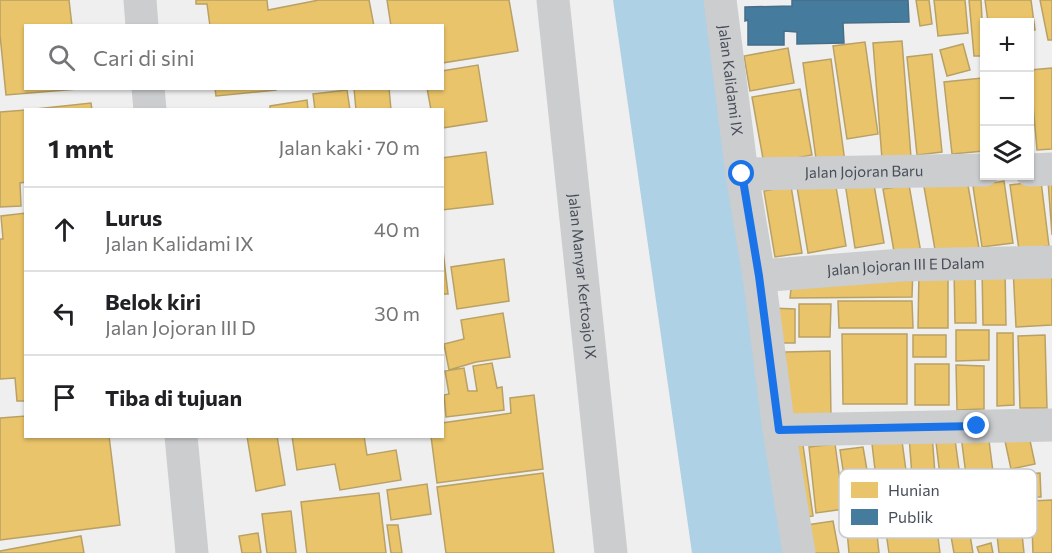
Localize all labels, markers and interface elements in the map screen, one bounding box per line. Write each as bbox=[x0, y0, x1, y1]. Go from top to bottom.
map controls bbox=[980, 18, 1034, 180]
button: + bbox=[980, 18, 1034, 72]
search box bbox=[24, 24, 444, 90]
street label: Jalan Kalidami IX bbox=[715, 24, 747, 137]
icon: search bbox=[45, 41, 78, 74]
text: Cari di sini bbox=[93, 44, 195, 71]
button: − bbox=[980, 72, 1034, 126]
button: layers bbox=[980, 126, 1034, 180]
text: 1 mnt bbox=[48, 132, 113, 163]
text: Jalan kaki · 70 m bbox=[278, 135, 420, 159]
route start bbox=[728, 160, 754, 186]
street label: Jalan Jojoran Baru bbox=[804, 161, 923, 181]
street label: Jalan Manyar Kertoajo IX bbox=[565, 193, 601, 360]
text: Lurus bbox=[105, 204, 162, 231]
icon: ahead bbox=[48, 213, 81, 246]
text: 40 m bbox=[374, 217, 420, 241]
text: Jalan Kalidami IX bbox=[105, 231, 254, 255]
street label: Jalan Jojoran III E Dalam bbox=[826, 253, 985, 279]
text: Belok kiri bbox=[105, 288, 201, 315]
icon: left bbox=[48, 297, 81, 330]
text: 30 m bbox=[374, 301, 420, 325]
text: Jalan Jojoran III D bbox=[105, 315, 256, 339]
icon: arrive bbox=[48, 381, 81, 414]
text: Tiba di tujuan bbox=[105, 384, 242, 411]
route end bbox=[963, 412, 989, 438]
legend bbox=[839, 469, 1037, 538]
text: Hunian bbox=[888, 480, 940, 499]
text: Publik bbox=[888, 507, 934, 526]

